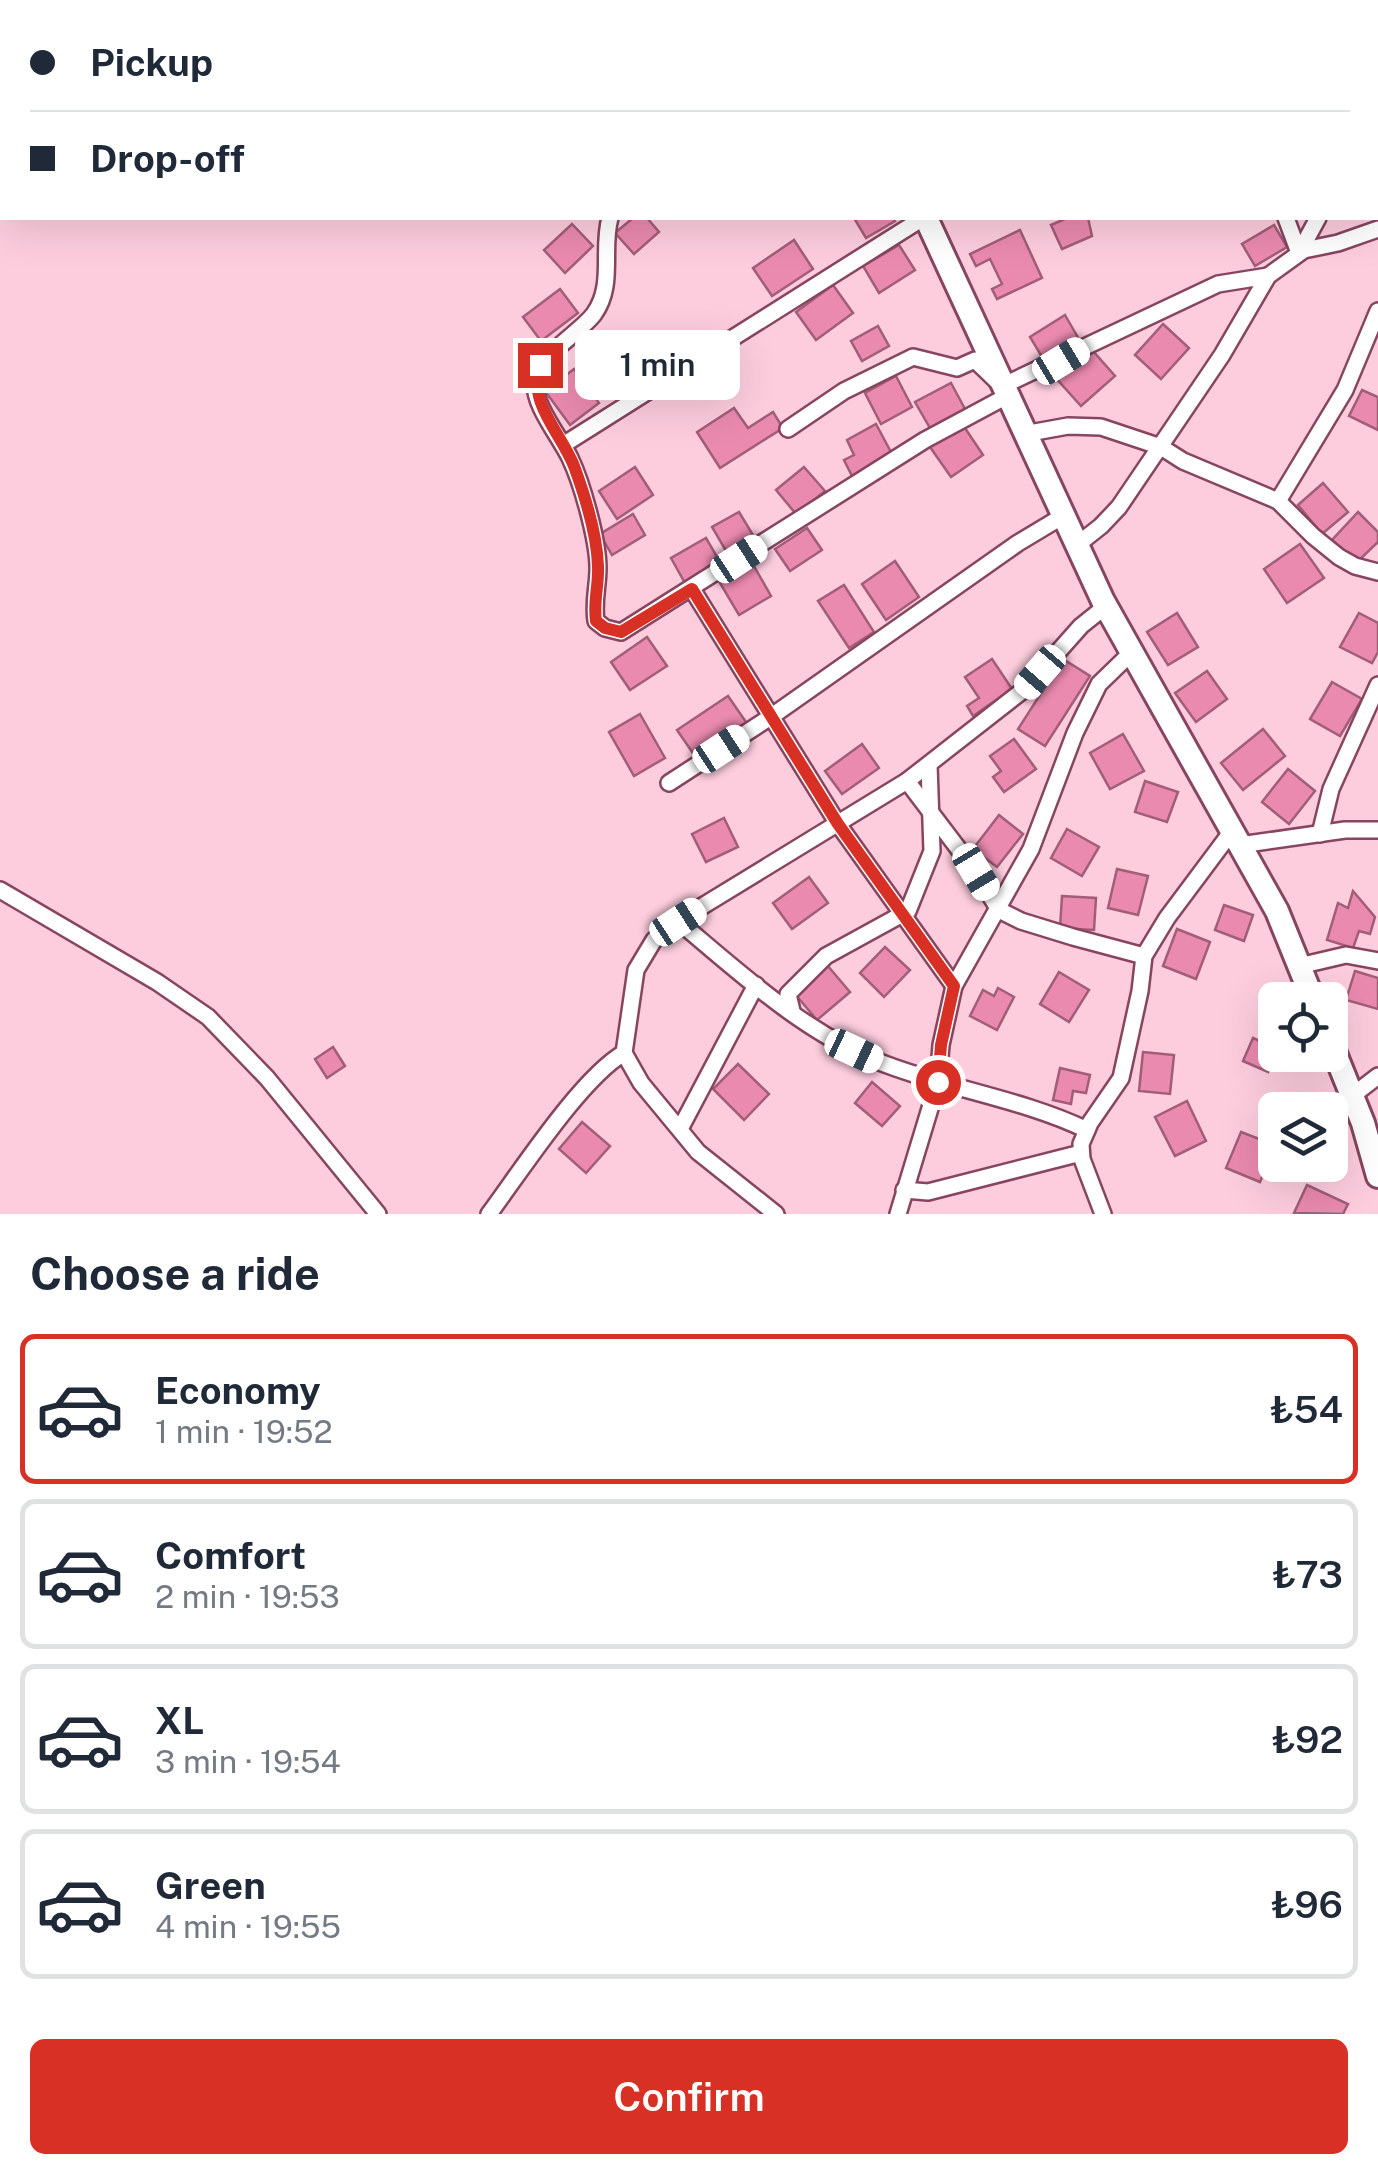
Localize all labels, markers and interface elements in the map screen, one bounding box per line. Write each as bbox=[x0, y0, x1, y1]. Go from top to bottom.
text: Pickup bbox=[90, 40, 213, 85]
text: Drop-off bbox=[90, 136, 245, 181]
callout: 1 min bbox=[575, 330, 740, 400]
car bbox=[1028, 333, 1094, 389]
route end bbox=[518, 343, 563, 388]
text: 1 min bbox=[619, 346, 696, 383]
car bbox=[706, 530, 772, 588]
car bbox=[1009, 640, 1071, 704]
car bbox=[688, 720, 754, 778]
car bbox=[948, 839, 1004, 905]
car bbox=[645, 893, 711, 951]
map controls bbox=[1258, 982, 1348, 1182]
button: locate bbox=[1258, 982, 1348, 1072]
car bbox=[820, 1025, 888, 1077]
route start bbox=[916, 1060, 961, 1105]
button: layers bbox=[1258, 1092, 1348, 1182]
text: Choose a ride bbox=[30, 1247, 320, 1300]
icon: car bbox=[35, 1364, 125, 1454]
text: Economy bbox=[155, 1368, 321, 1413]
text: ₺54 bbox=[1270, 1387, 1343, 1432]
text: 1 min · 19:52 bbox=[155, 1413, 333, 1450]
icon: car bbox=[35, 1529, 125, 1619]
text: Comfort bbox=[155, 1533, 306, 1578]
text: ₺73 bbox=[1272, 1552, 1343, 1597]
text: 2 min · 19:53 bbox=[155, 1578, 340, 1615]
icon: car bbox=[35, 1694, 125, 1784]
text: XL bbox=[155, 1698, 204, 1743]
text: ₺92 bbox=[1272, 1717, 1343, 1762]
text: 3 min · 19:54 bbox=[155, 1743, 341, 1780]
icon: car bbox=[35, 1859, 125, 1949]
text: Green bbox=[155, 1863, 266, 1908]
text: ₺96 bbox=[1271, 1882, 1343, 1927]
text: 4 min · 19:55 bbox=[155, 1908, 341, 1945]
button: Confirm bbox=[30, 2039, 1348, 2154]

